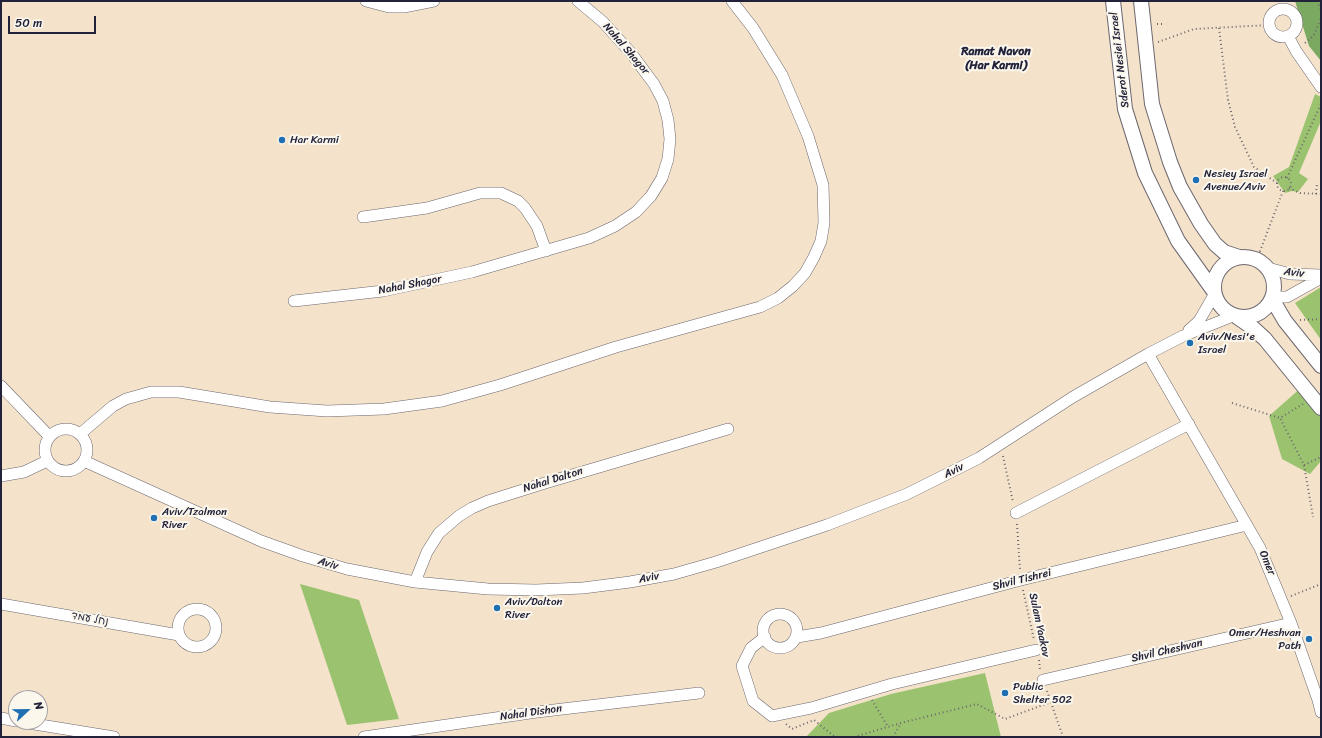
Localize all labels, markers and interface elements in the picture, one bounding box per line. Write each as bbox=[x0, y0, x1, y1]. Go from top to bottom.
scale bar bbox=[10, 8, 98, 34]
street label: Sderot Nesiei Israel bbox=[1108, 11, 1132, 109]
text: 50 m bbox=[15, 12, 42, 34]
street label: Nahal Shagor bbox=[600, 20, 652, 78]
district label: Ramat Navon (Har Karmi) bbox=[961, 45, 1031, 73]
place label: Har Karmi bbox=[290, 133, 339, 147]
marker: Har Karmi bbox=[277, 135, 287, 145]
place label: Nesiey Israel Avenue/Aviv bbox=[1204, 167, 1267, 193]
marker: Nesiey Israel Avenue/Aviv bbox=[1191, 175, 1201, 185]
street label: Aviv bbox=[1283, 265, 1305, 281]
street label: Nahal Shagor bbox=[377, 272, 443, 298]
place label: Aviv/Nesi'e Israel bbox=[1198, 330, 1255, 356]
marker: Aviv/Nesi'e Israel bbox=[1185, 338, 1195, 348]
street label: Aviv bbox=[942, 460, 966, 482]
street label: Nahal Dalton bbox=[521, 465, 585, 495]
place label: Aviv/Tzalmon River bbox=[162, 505, 227, 531]
marker: Aviv/Tzalmon River bbox=[149, 513, 159, 523]
street label: Omer bbox=[1256, 549, 1278, 577]
street label: Aviv bbox=[316, 555, 340, 573]
street label: Shvil Tishrei bbox=[991, 566, 1053, 594]
street label: Aviv bbox=[638, 570, 660, 586]
street label: Sulam Yaakov bbox=[1026, 592, 1052, 658]
place label: Aviv/Dalton River bbox=[505, 595, 563, 621]
marker: Aviv/Dalton River bbox=[492, 603, 502, 613]
street label: נחל עמד bbox=[70, 609, 110, 629]
place label: Omer/Heshvan Path bbox=[1229, 626, 1301, 652]
marker: Omer/Heshvan Path bbox=[1304, 634, 1314, 644]
street label: Shvil Cheshvan bbox=[1130, 636, 1204, 666]
place label: Public Shelter 502 bbox=[1013, 680, 1072, 706]
marker: Public Shelter 502 bbox=[1000, 688, 1010, 698]
north arrow bbox=[8, 690, 48, 730]
text: N bbox=[28, 699, 49, 713]
street label: Nahal Dishon bbox=[499, 702, 563, 724]

